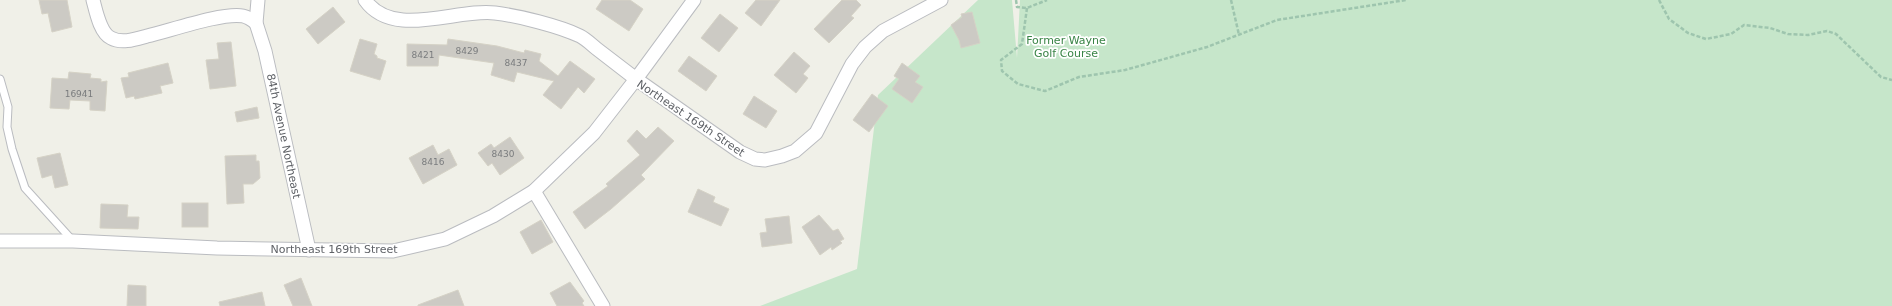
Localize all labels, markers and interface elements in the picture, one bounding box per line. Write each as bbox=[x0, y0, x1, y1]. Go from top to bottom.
park label: Former Wayne Golf Course bbox=[1026, 34, 1106, 60]
house number: 8429 bbox=[456, 46, 479, 56]
house number: 8421 bbox=[412, 50, 434, 60]
house number: 8437 bbox=[505, 58, 527, 68]
street label: 84th Avenue Northeast bbox=[264, 72, 303, 200]
street label: Northeast 169th Street bbox=[634, 78, 748, 160]
house number: 16941 bbox=[65, 89, 93, 99]
house number: 8430 bbox=[492, 149, 515, 159]
house number: 8416 bbox=[422, 157, 445, 167]
street label: Northeast 169th Street bbox=[270, 243, 398, 256]

